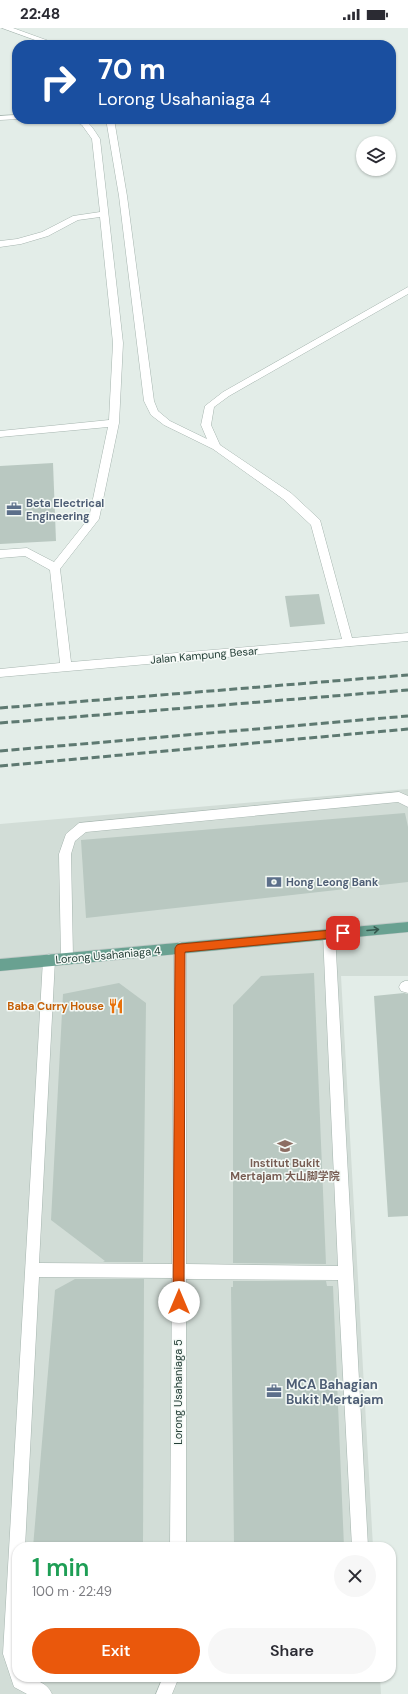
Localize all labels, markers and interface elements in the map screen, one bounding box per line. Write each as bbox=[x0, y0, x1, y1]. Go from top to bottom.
text: 22:48 bbox=[20, 4, 60, 24]
text: 70 m bbox=[98, 51, 166, 88]
icon: right bbox=[32, 56, 84, 108]
text: Lorong Usahaniaga 4 bbox=[98, 87, 271, 111]
map controls bbox=[356, 136, 396, 176]
button: layers bbox=[356, 136, 396, 176]
place label: Beta Electrical Engineering bbox=[26, 496, 104, 523]
office icon: Beta Electrical Engineering bbox=[5, 500, 23, 518]
street label: Jalan Kampung Besar bbox=[150, 643, 258, 667]
bank icon: Hong Leong Bank bbox=[265, 873, 283, 891]
place label: Hong Leong Bank bbox=[286, 875, 379, 889]
pin bbox=[326, 916, 360, 950]
icon: arrive bbox=[332, 922, 354, 944]
one-way arrow bbox=[366, 926, 379, 934]
street label: Lorong Usahaniaga 4 bbox=[55, 943, 161, 967]
restaurant icon: Baba Curry House bbox=[107, 997, 125, 1015]
place label: Baba Curry House bbox=[7, 999, 104, 1013]
school or university icon: Institut Bukit Mertajam 大山脚学院 bbox=[276, 1137, 294, 1155]
place label: Institut Bukit Mertajam 大山脚学院 bbox=[230, 1156, 340, 1183]
position arrow bbox=[158, 1281, 200, 1323]
street label: Lorong Usahaniaga 5 bbox=[171, 1339, 185, 1445]
place label: MCA Bahagian Bukit Mertajam bbox=[286, 1376, 383, 1408]
office icon: MCA Bahagian Bukit Mertajam bbox=[265, 1382, 283, 1400]
text: 1 min bbox=[32, 1552, 89, 1583]
button: close bbox=[334, 1555, 376, 1597]
text: 100 m · 22:49 bbox=[32, 1583, 112, 1600]
button: Exit bbox=[32, 1628, 200, 1674]
button: Share bbox=[208, 1628, 376, 1674]

